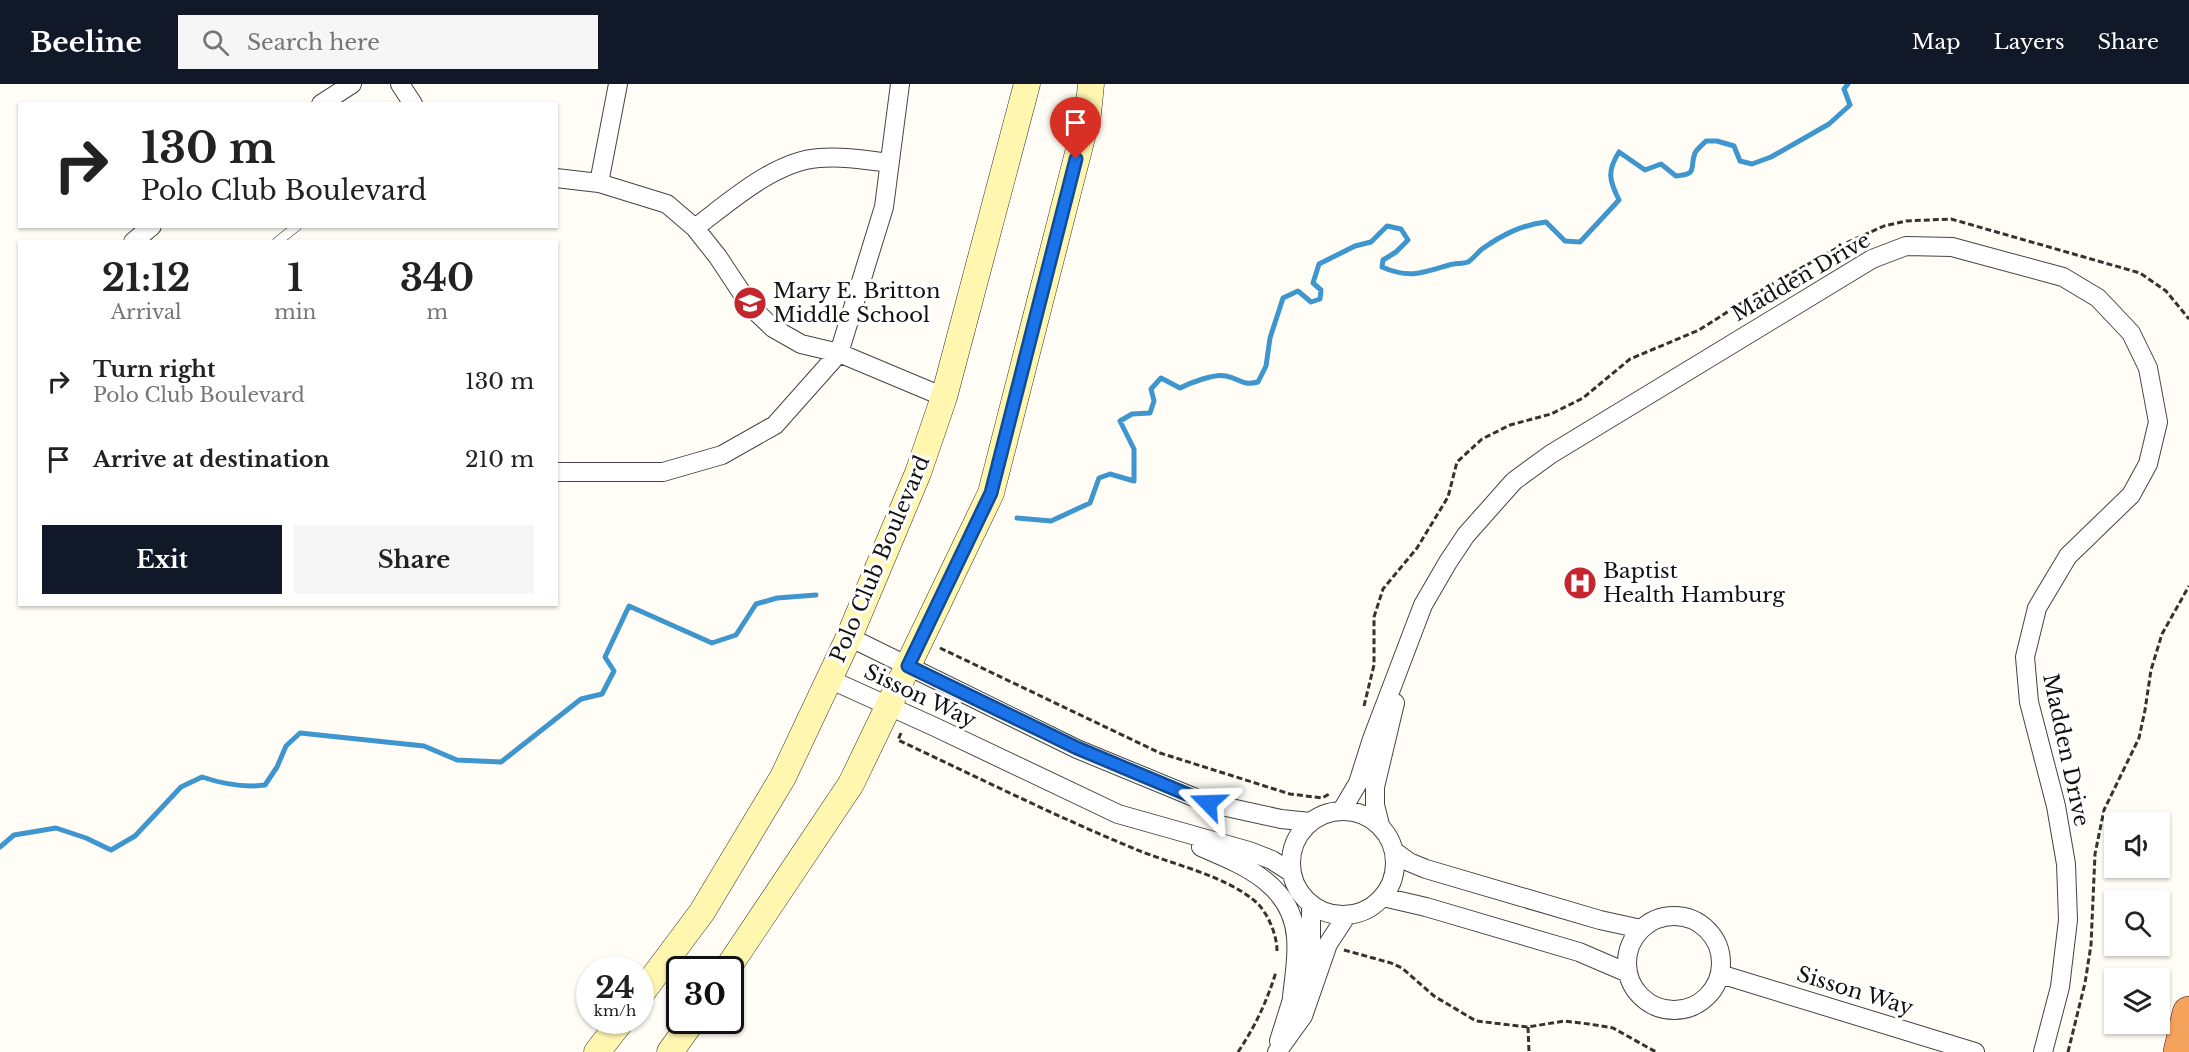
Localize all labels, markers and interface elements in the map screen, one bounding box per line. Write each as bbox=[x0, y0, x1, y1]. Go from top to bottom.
search box bbox=[178, 15, 598, 69]
text: Beeline bbox=[30, 25, 142, 60]
icon: search bbox=[199, 26, 232, 59]
text: Search here bbox=[247, 29, 380, 56]
text: Map bbox=[1912, 29, 1961, 55]
text: Layers bbox=[1994, 29, 2065, 55]
text: Share bbox=[2098, 29, 2159, 55]
pin bbox=[1050, 97, 1101, 159]
icon: arrive bbox=[1059, 106, 1092, 139]
text: 130 m bbox=[141, 122, 275, 174]
icon: right bbox=[42, 126, 120, 204]
text: Polo Club Boulevard bbox=[141, 174, 427, 207]
street label: Madden Drive bbox=[1727, 227, 1875, 327]
text: 21:12 bbox=[102, 256, 190, 301]
text: 1 bbox=[287, 256, 303, 301]
text: 340 bbox=[400, 256, 474, 301]
place label: Mary E. Britton Middle School bbox=[773, 278, 941, 328]
school or university icon: Mary E. Britton Middle School bbox=[732, 285, 768, 321]
text: Arrival bbox=[111, 300, 182, 324]
text: min bbox=[274, 300, 316, 324]
text: m bbox=[426, 300, 448, 324]
text: Turn right bbox=[93, 356, 215, 383]
icon: right bbox=[42, 365, 75, 398]
text: 130 m bbox=[465, 368, 534, 395]
text: Polo Club Boulevard bbox=[93, 383, 305, 407]
icon: arrive bbox=[42, 443, 75, 476]
text: Arrive at destination bbox=[93, 446, 330, 473]
text: 210 m bbox=[465, 446, 534, 473]
street label: Polo Club Boulevard bbox=[825, 452, 935, 666]
button: Exit bbox=[42, 525, 282, 594]
button: Share bbox=[294, 525, 534, 594]
place label: Baptist Health Hamburg bbox=[1603, 558, 1785, 608]
hospital icon: Baptist Health Hamburg bbox=[1562, 565, 1598, 601]
street label: Sisson Way bbox=[860, 659, 981, 734]
street label: Madden Drive bbox=[2037, 671, 2095, 829]
position arrow bbox=[1176, 771, 1240, 835]
map controls bbox=[2104, 812, 2170, 1034]
button: sound bbox=[2104, 812, 2170, 878]
button: search bbox=[2104, 890, 2170, 956]
speed limit sign: 30 bbox=[666, 956, 744, 1034]
street label: Sisson Way bbox=[1794, 961, 1917, 1021]
button: layers bbox=[2104, 968, 2170, 1034]
text: 24 bbox=[595, 969, 635, 1006]
text: km/h bbox=[594, 1001, 636, 1020]

